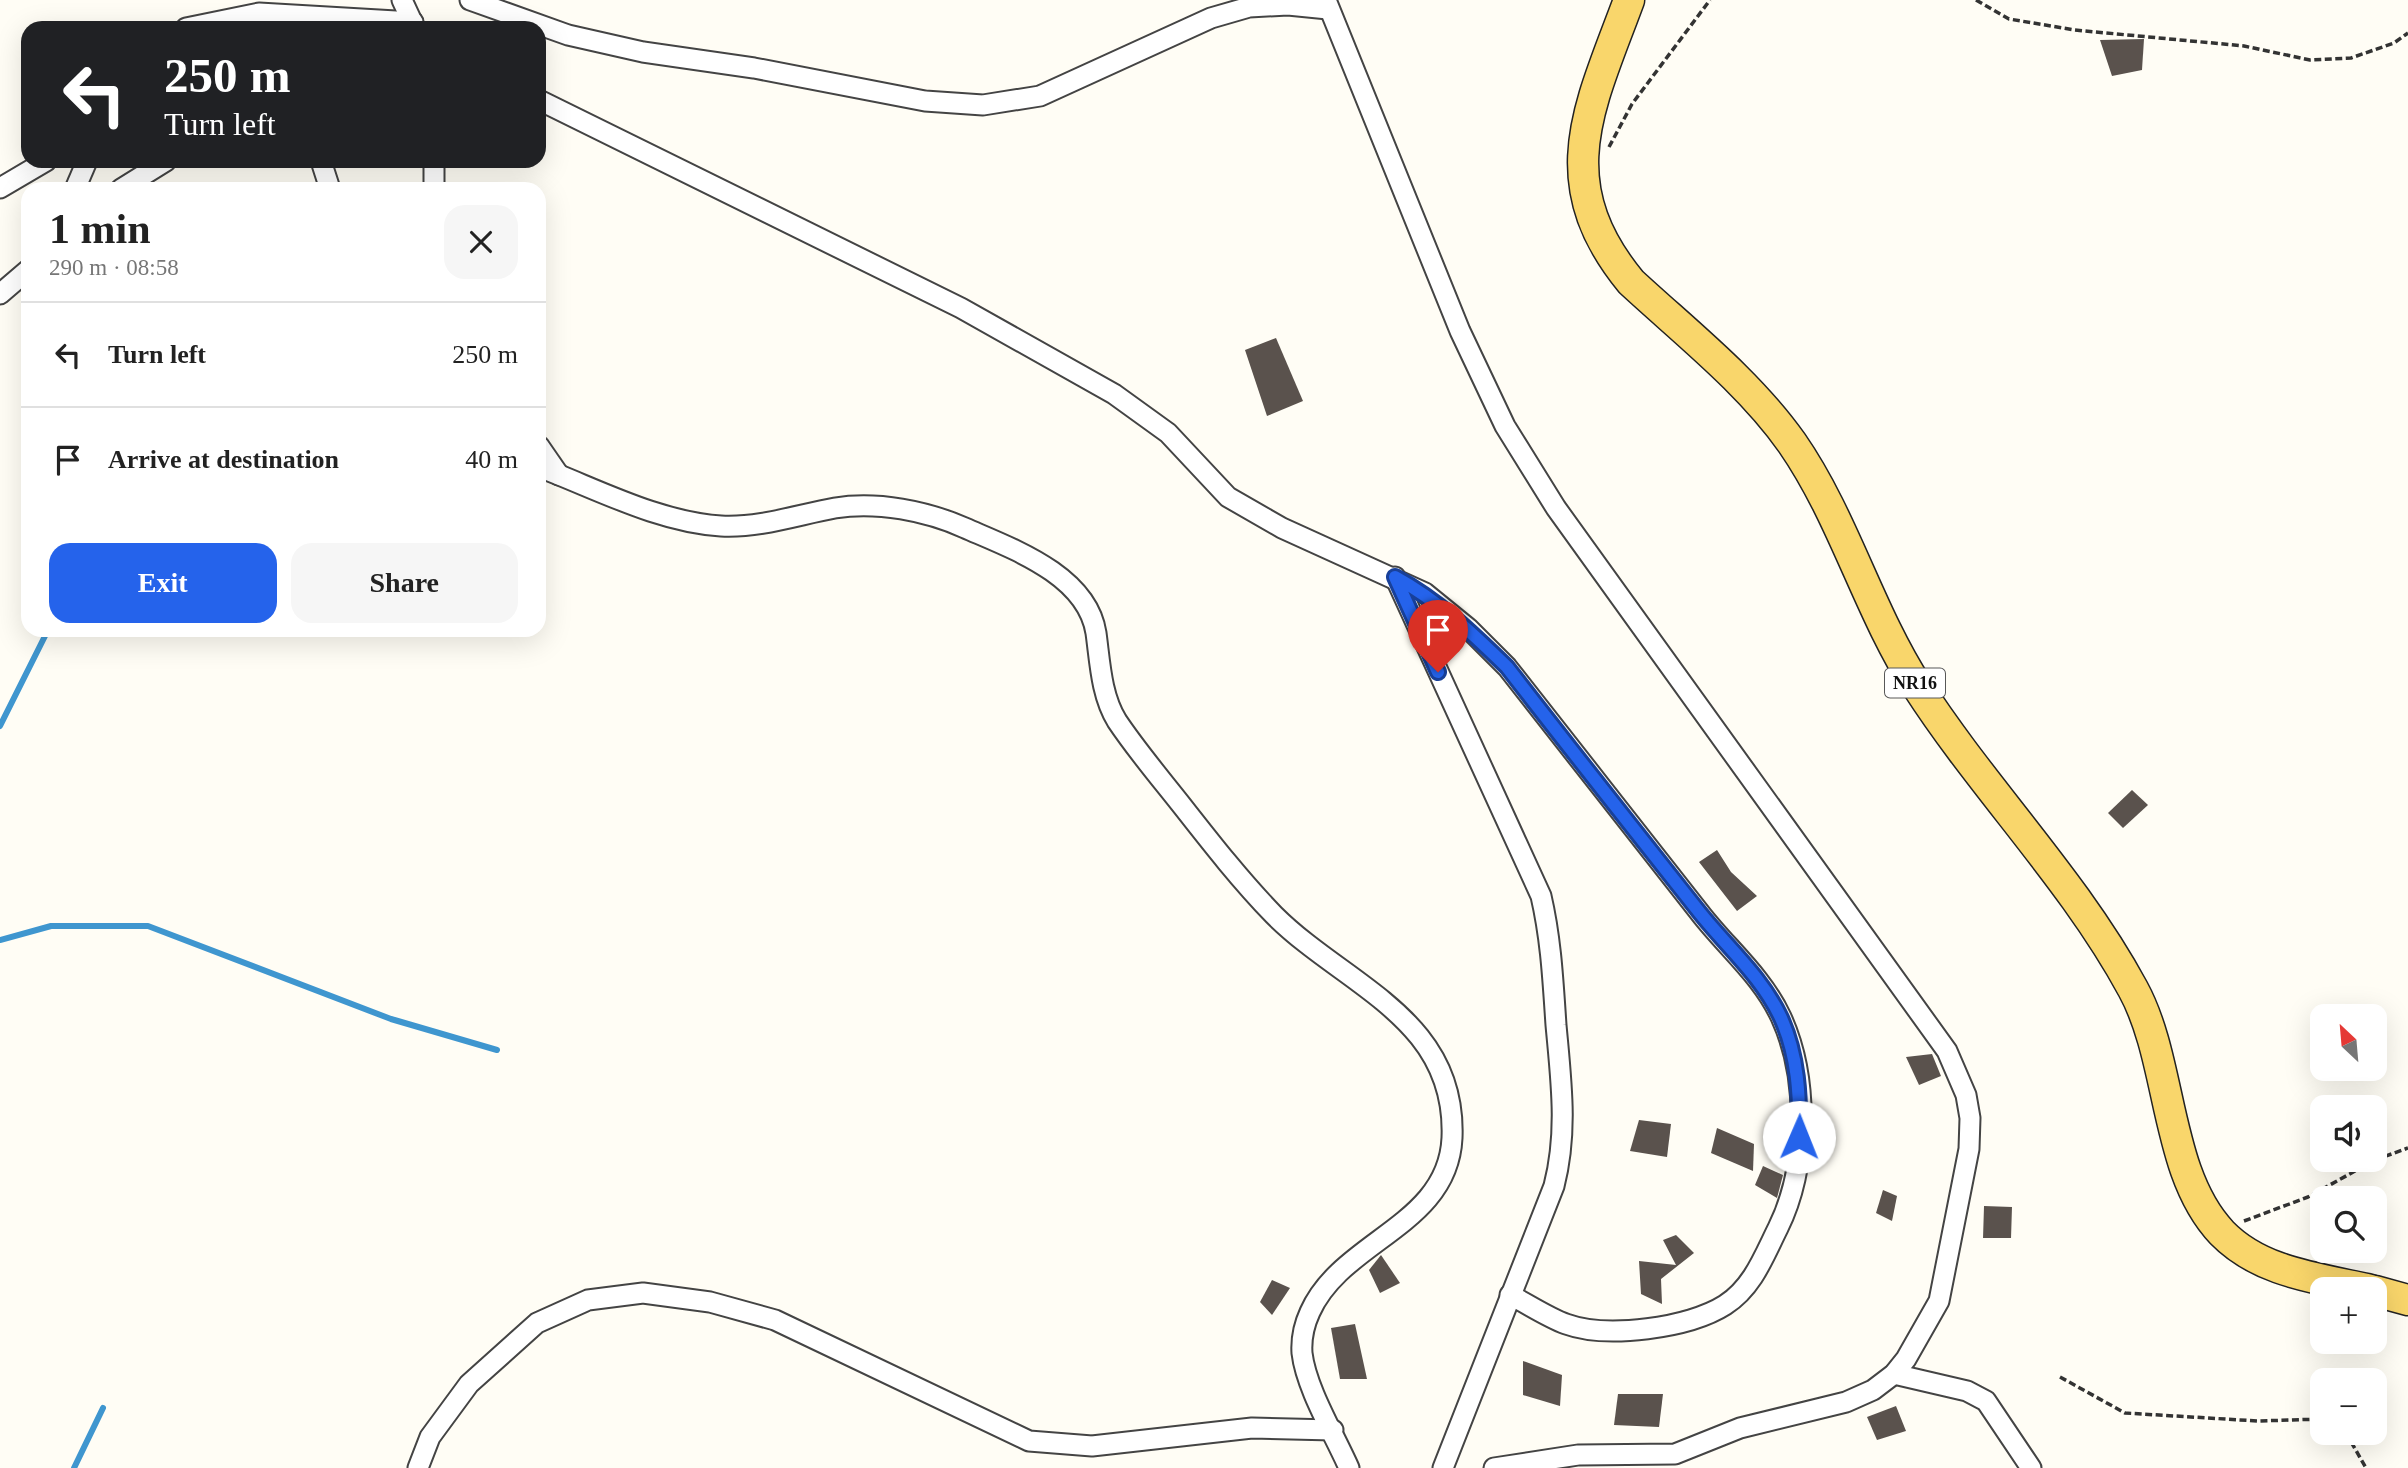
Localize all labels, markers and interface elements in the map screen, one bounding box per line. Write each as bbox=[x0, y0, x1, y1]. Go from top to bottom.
text: 250 m bbox=[164, 48, 291, 103]
icon: left bbox=[49, 49, 140, 140]
text: Turn left bbox=[164, 106, 276, 142]
button: close bbox=[444, 205, 518, 279]
text: 1 min bbox=[49, 206, 151, 252]
text: 290 m · 08:58 bbox=[49, 255, 179, 280]
icon: left bbox=[49, 336, 87, 374]
text: Turn left bbox=[108, 340, 206, 369]
text: 250 m bbox=[452, 340, 518, 369]
icon: arrive bbox=[49, 441, 87, 479]
text: Arrive at destination bbox=[108, 445, 339, 474]
text: 40 m bbox=[465, 445, 518, 474]
button: Exit bbox=[49, 543, 277, 623]
button: Share bbox=[291, 543, 518, 623]
pin bbox=[1408, 600, 1468, 672]
icon: arrive bbox=[1419, 611, 1457, 649]
road number: NR16 bbox=[1885, 668, 1945, 698]
north arrow bbox=[2310, 1004, 2387, 1082]
map controls bbox=[2310, 1004, 2387, 1445]
button: sound bbox=[2310, 1095, 2387, 1172]
position arrow bbox=[1762, 1100, 1836, 1174]
button: search bbox=[2310, 1186, 2387, 1263]
button: + bbox=[2310, 1277, 2387, 1354]
button: − bbox=[2310, 1368, 2387, 1445]

